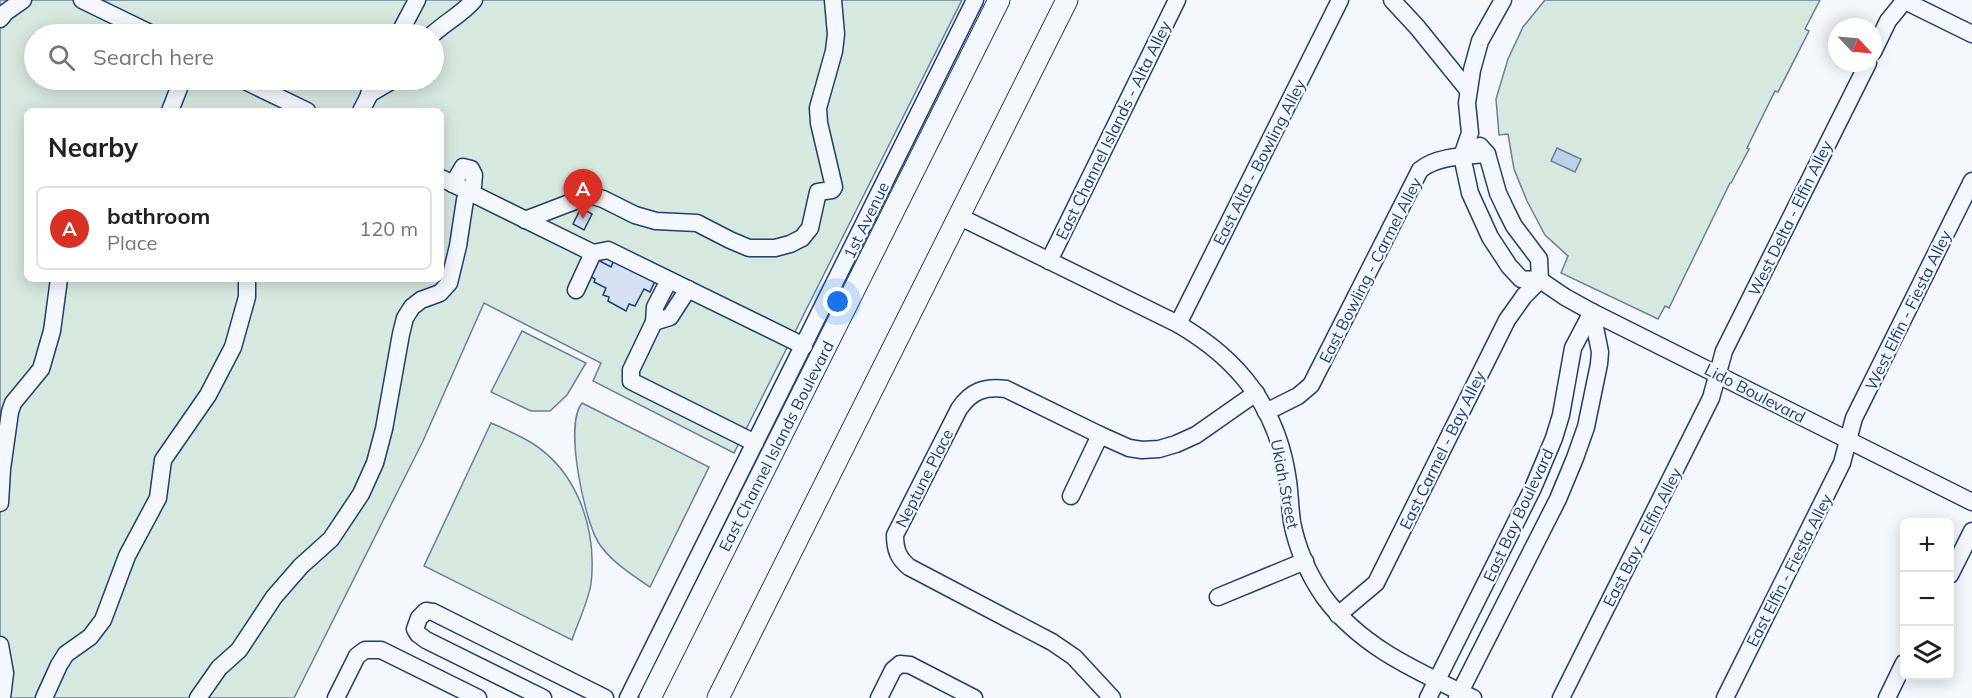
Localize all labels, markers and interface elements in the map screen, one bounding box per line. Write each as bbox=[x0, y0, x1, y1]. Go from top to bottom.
street label: East Channel Islands - Alta Alley bbox=[1051, 17, 1175, 243]
north arrow bbox=[1828, 18, 1882, 72]
search box bbox=[24, 24, 444, 90]
icon: search bbox=[45, 41, 78, 74]
text: Search here bbox=[93, 43, 214, 71]
street label: East Alta - Bowling Alley bbox=[1208, 75, 1310, 248]
text: Nearby bbox=[48, 131, 138, 164]
street label: West Delta - Elfin Alley bbox=[1744, 137, 1837, 299]
pin: A bbox=[564, 170, 602, 219]
street label: East Bowling - Carmel Alley bbox=[1314, 173, 1426, 366]
street label: 1st Avenue bbox=[839, 178, 893, 262]
text: bathroom bbox=[107, 202, 210, 230]
text: A bbox=[62, 216, 77, 241]
text: 120 m bbox=[359, 216, 418, 241]
street label: West Elfin - Fiesta Alley bbox=[1861, 226, 1956, 393]
text: Place bbox=[107, 230, 157, 255]
your location bbox=[823, 287, 852, 316]
street label: East Channel Islands Boulevard bbox=[714, 337, 838, 555]
street label: Lido Boulevard bbox=[1701, 359, 1809, 427]
street label: East Carmel - Bay Alley bbox=[1395, 367, 1489, 533]
street label: Neptune Place bbox=[891, 426, 957, 530]
street label: Ukiah Street bbox=[1266, 437, 1304, 531]
street label: East Bay Boulevard bbox=[1478, 445, 1558, 585]
street label: East Bay - Elfin Alley bbox=[1598, 464, 1686, 610]
street label: East Elfin - Fiesta Alley bbox=[1742, 490, 1836, 650]
map controls bbox=[1900, 518, 1954, 680]
button: + bbox=[1900, 518, 1954, 572]
button: − bbox=[1900, 572, 1954, 626]
button: layers bbox=[1900, 626, 1954, 680]

